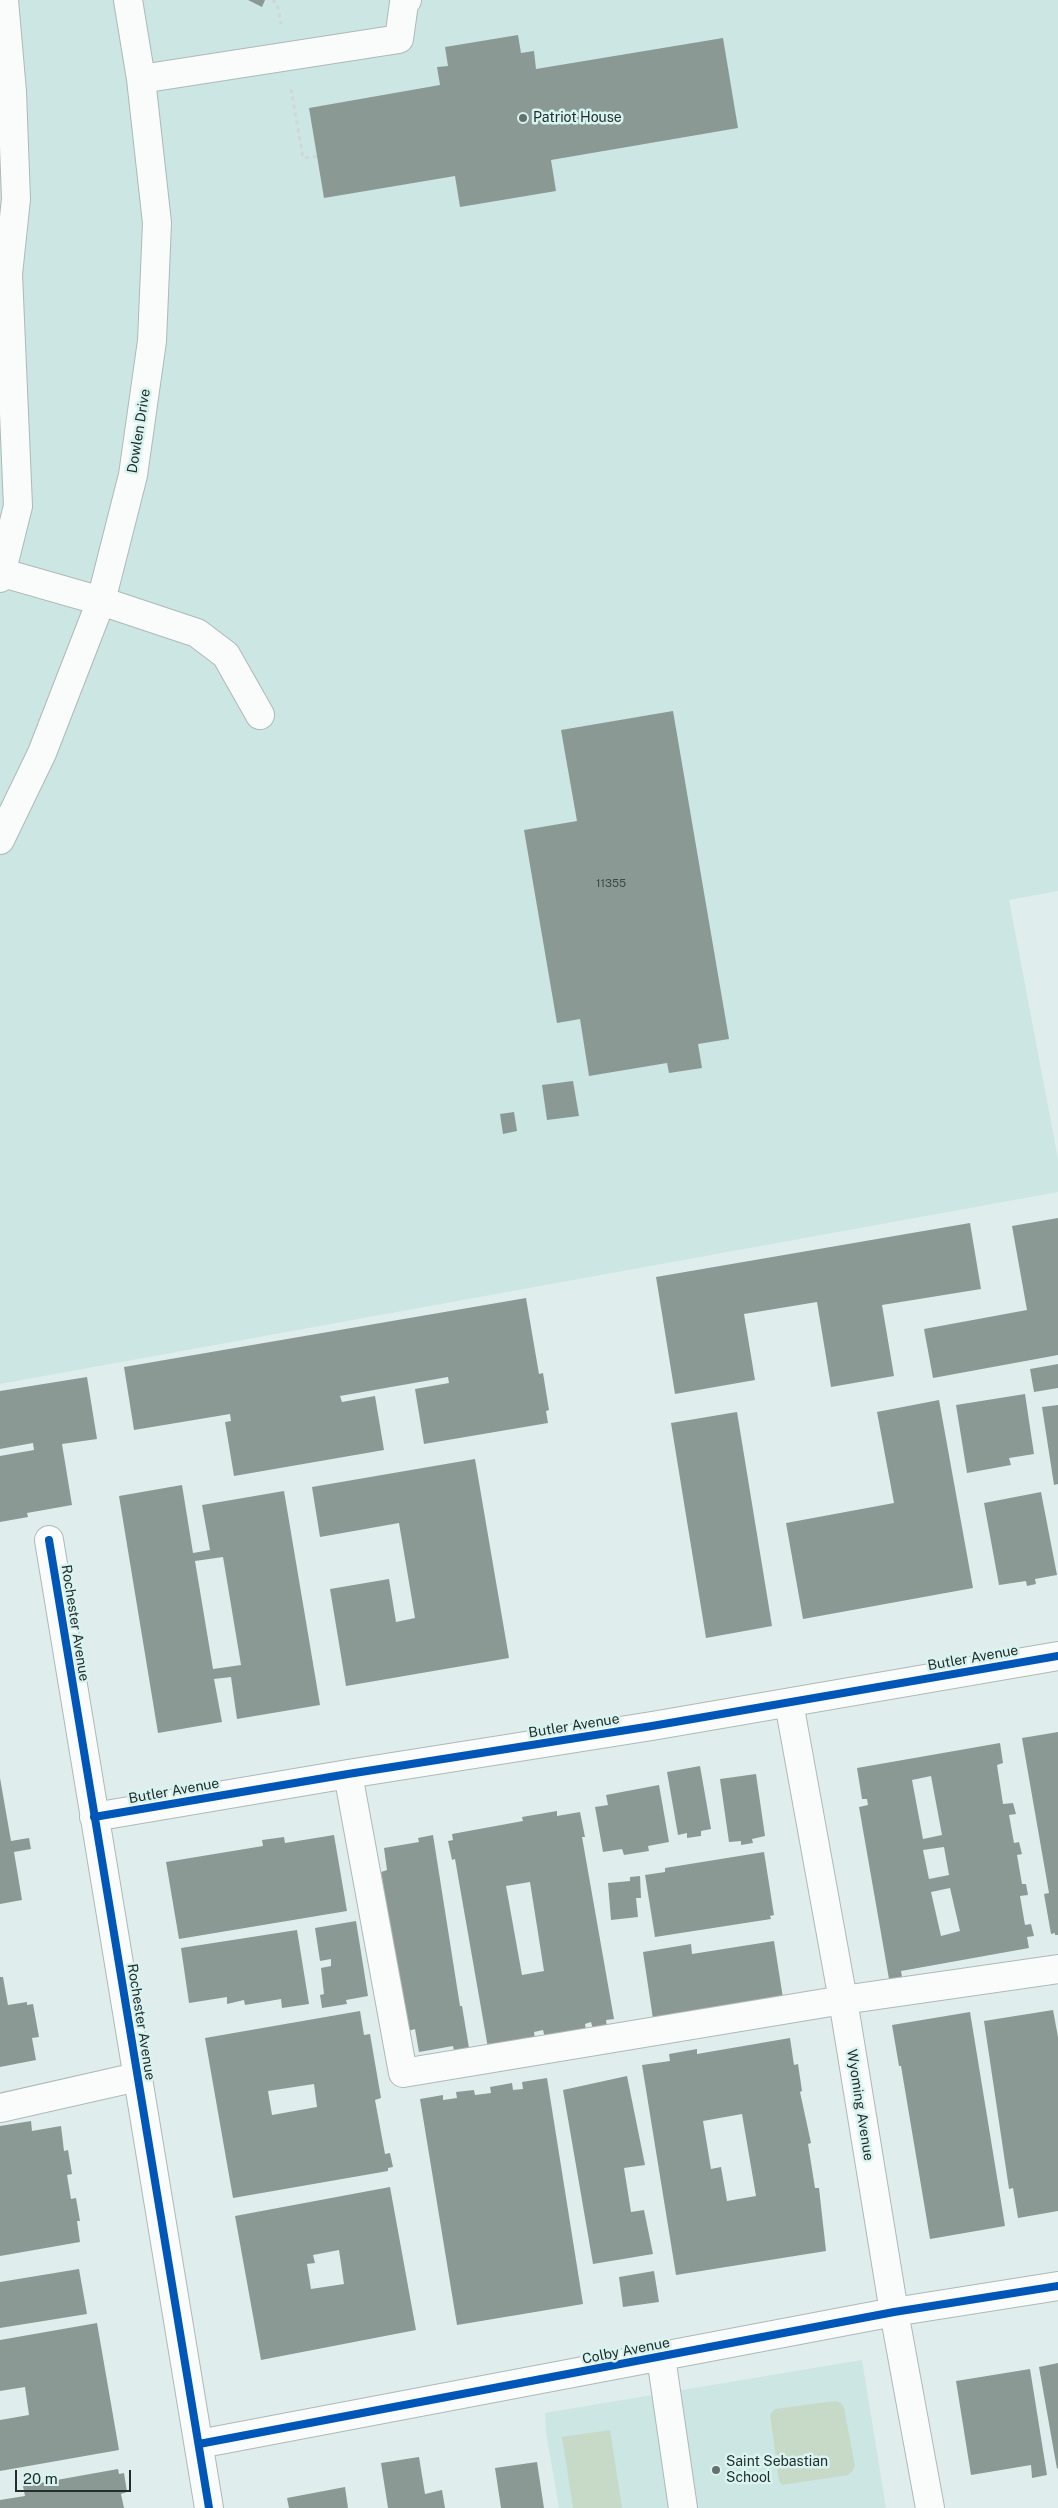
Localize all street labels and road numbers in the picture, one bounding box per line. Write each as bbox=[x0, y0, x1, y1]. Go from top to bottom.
street label: Dowlen Drive bbox=[124, 388, 154, 474]
street label: Rochester Avenue bbox=[57, 1564, 93, 1682]
street label: Butler Avenue bbox=[926, 1642, 1020, 1674]
street label: Butler Avenue bbox=[527, 1711, 621, 1741]
street label: Butler Avenue bbox=[127, 1775, 221, 1807]
street label: Rochester Avenue bbox=[123, 1963, 159, 2081]
street label: Wyoming Avenue bbox=[843, 2048, 877, 2162]
street label: Colby Avenue bbox=[581, 2334, 671, 2368]

